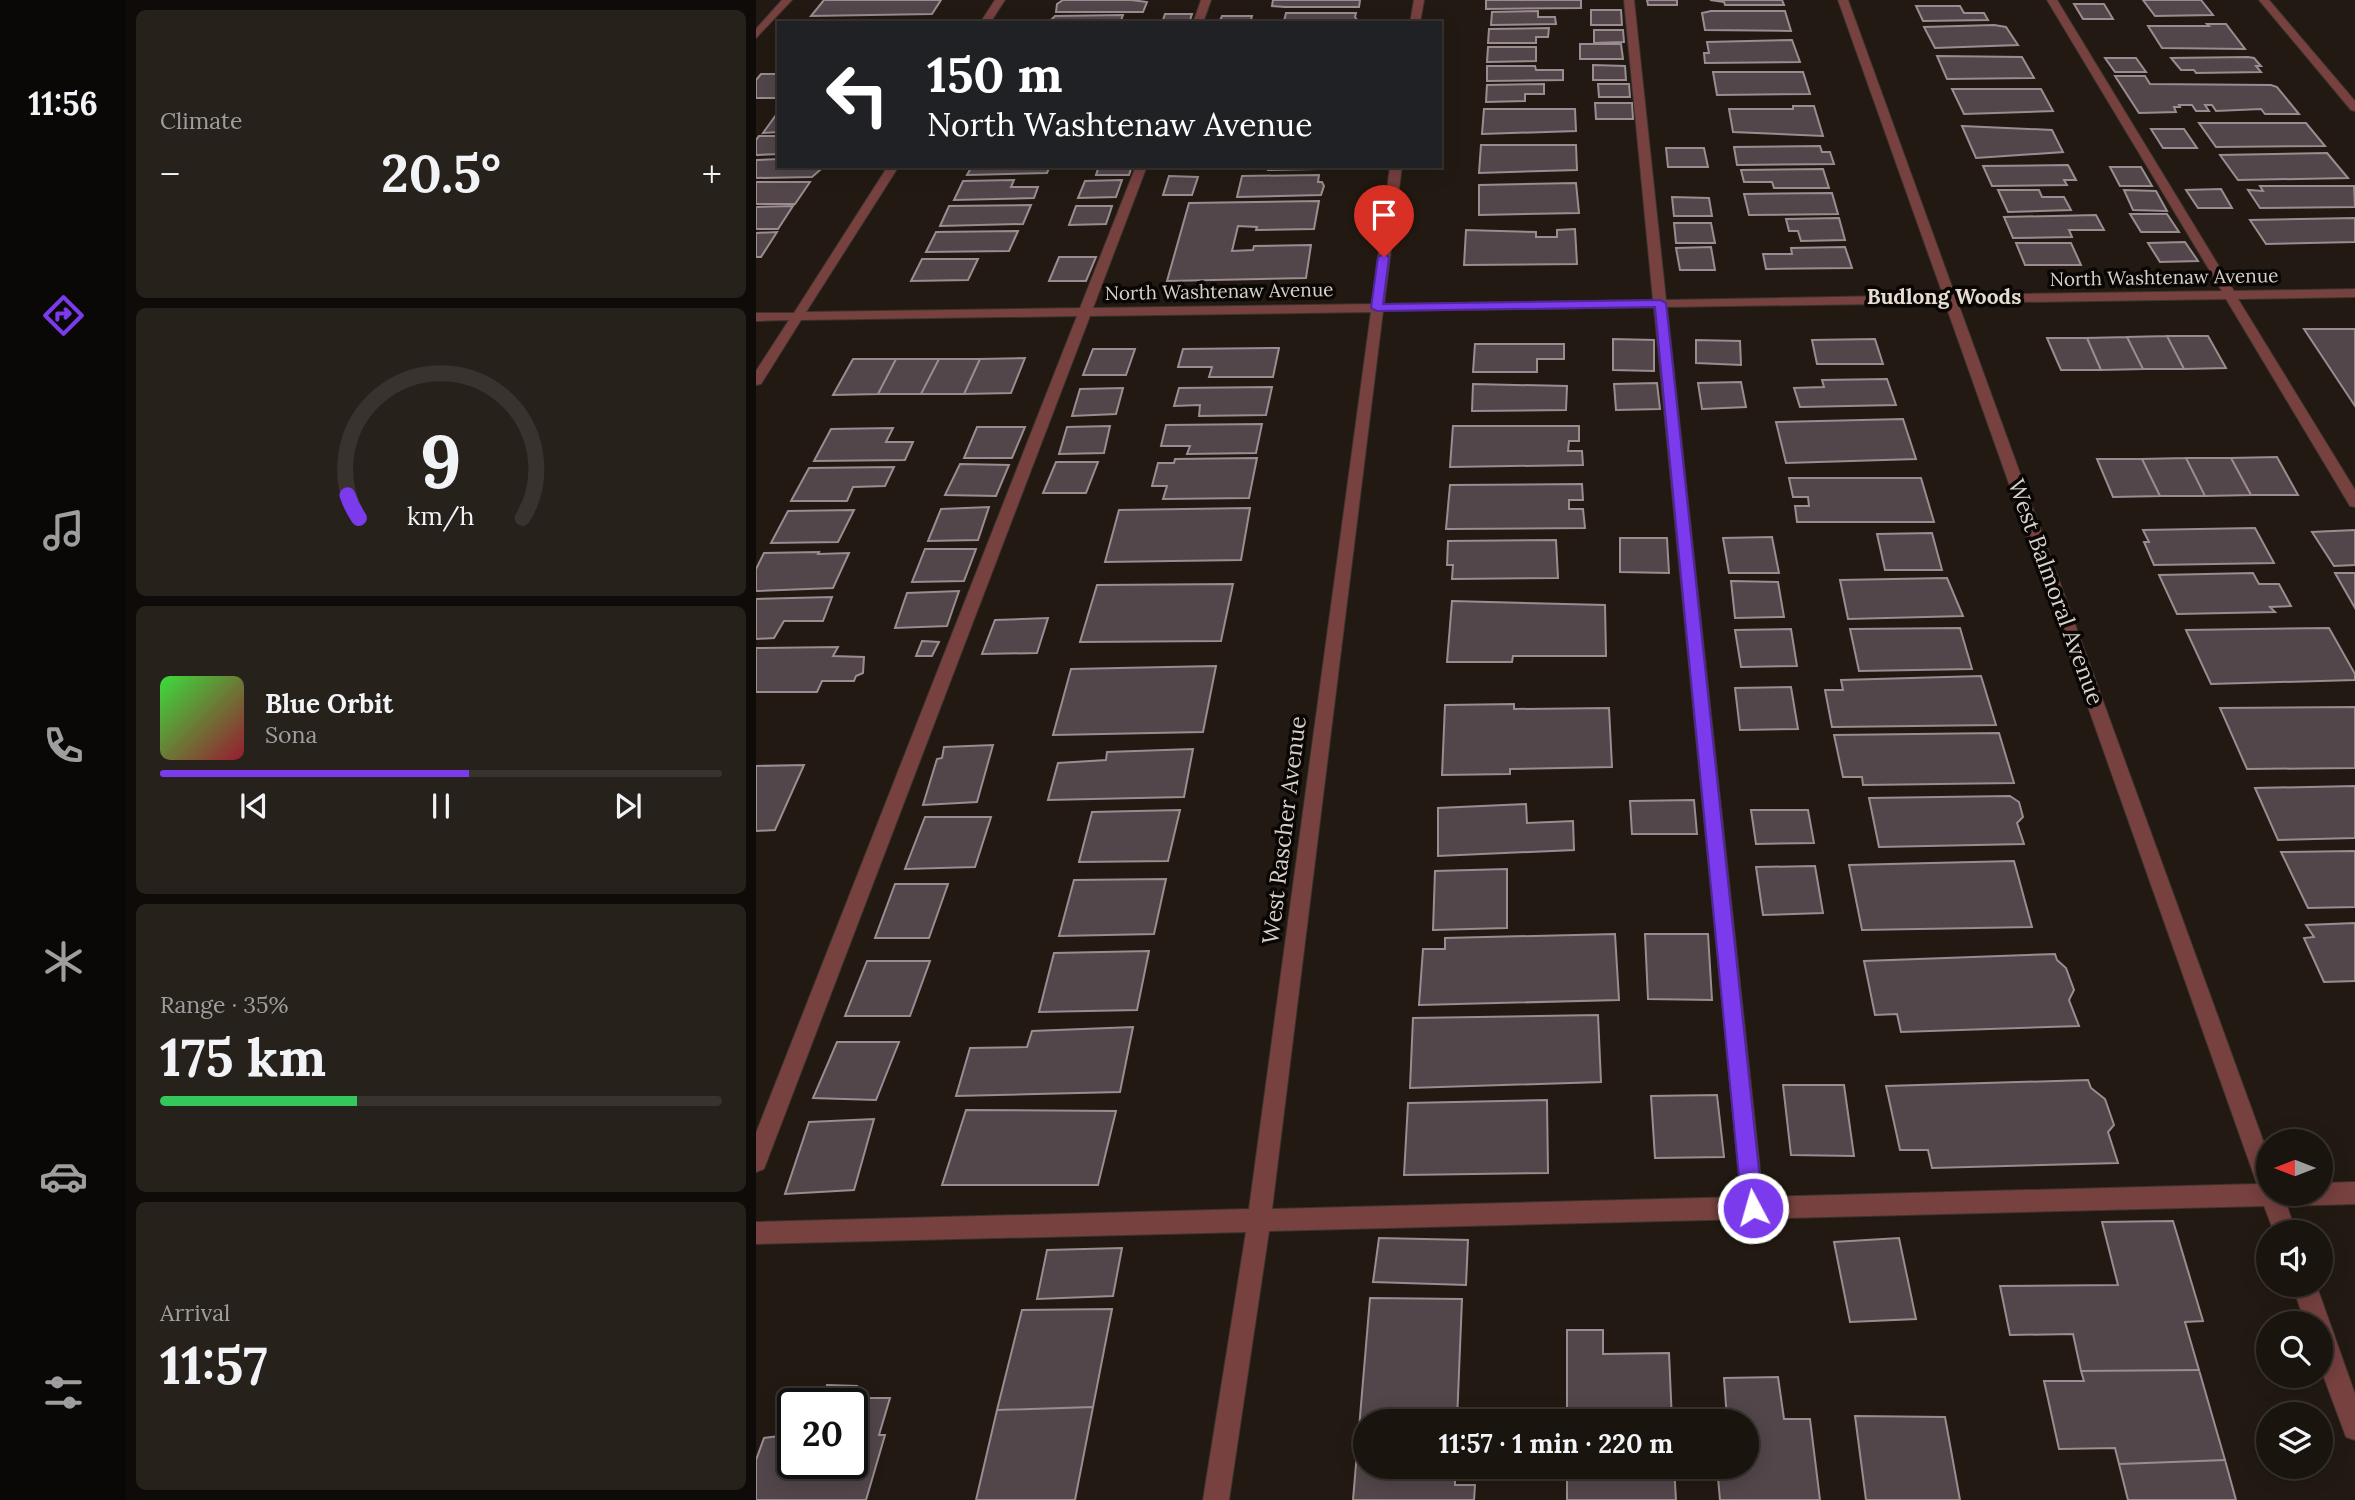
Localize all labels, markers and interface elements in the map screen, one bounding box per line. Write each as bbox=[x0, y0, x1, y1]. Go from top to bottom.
text: 150 m bbox=[927, 43, 1063, 105]
icon: left bbox=[812, 49, 903, 140]
text: 11:56 bbox=[28, 83, 98, 124]
text: North Washtenaw Avenue bbox=[927, 104, 1312, 145]
text: Climate bbox=[160, 106, 242, 135]
text: 20.5° bbox=[381, 140, 501, 206]
text: − bbox=[160, 150, 180, 198]
text: + bbox=[702, 150, 722, 198]
pin bbox=[1354, 185, 1414, 257]
icon: arrive bbox=[1365, 196, 1403, 234]
street label: North Washtenaw Avenue bbox=[2049, 263, 2279, 291]
street label: North Washtenaw Avenue bbox=[1104, 277, 1334, 305]
district label: Budlong Woods bbox=[1867, 283, 2021, 310]
icon: directions bbox=[39, 291, 88, 340]
text: 9 bbox=[420, 415, 462, 508]
street label: West Balmoral Avenue bbox=[2002, 475, 2111, 709]
text: km/h bbox=[407, 500, 475, 532]
icon: music bbox=[39, 506, 88, 555]
text: Blue Orbit bbox=[265, 687, 393, 720]
street label: West Rascher Avenue bbox=[1255, 714, 1312, 946]
text: Sona bbox=[265, 720, 317, 749]
icon: phone bbox=[39, 721, 88, 770]
icon: previous bbox=[235, 787, 273, 825]
icon: pause bbox=[422, 787, 460, 825]
icon: next bbox=[609, 787, 647, 825]
icon: climate bbox=[39, 937, 88, 986]
text: Range · 35% bbox=[160, 990, 289, 1019]
text: 175 km bbox=[160, 1024, 326, 1090]
north arrow bbox=[2256, 1129, 2333, 1206]
map controls bbox=[2256, 1129, 2333, 1479]
icon: car bbox=[39, 1152, 88, 1201]
position arrow bbox=[1716, 1171, 1790, 1245]
button: sound bbox=[2256, 1220, 2333, 1297]
text: Arrival bbox=[160, 1298, 230, 1327]
button: search bbox=[2256, 1311, 2333, 1388]
text: 11:57 bbox=[160, 1332, 268, 1398]
icon: filters bbox=[39, 1368, 88, 1417]
speed limit sign: 20 bbox=[777, 1388, 868, 1479]
button: layers bbox=[2256, 1402, 2333, 1479]
text: 11:57 · 1 min · 220 m bbox=[1439, 1427, 1673, 1460]

